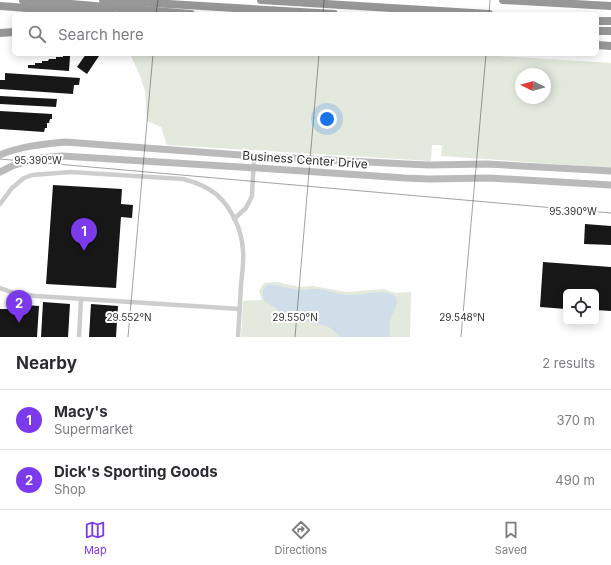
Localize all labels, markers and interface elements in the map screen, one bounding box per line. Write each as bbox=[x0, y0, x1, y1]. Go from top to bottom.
search box bbox=[12, 12, 599, 56]
icon: search bbox=[26, 23, 48, 45]
text: Search here bbox=[58, 25, 144, 44]
north arrow bbox=[515, 68, 551, 104]
your location bbox=[317, 109, 337, 129]
street label: Business Center Drive bbox=[242, 148, 368, 171]
text: 95.390°W bbox=[14, 154, 62, 166]
text: 95.390°W bbox=[549, 205, 597, 217]
pin: 1 bbox=[71, 218, 97, 251]
map controls bbox=[563, 289, 599, 325]
button: locate bbox=[563, 289, 599, 325]
pin: 2 bbox=[6, 290, 32, 323]
text: 29.552°N bbox=[106, 311, 152, 323]
text: 29.550°N bbox=[272, 311, 318, 323]
text: 29.548°N bbox=[439, 311, 485, 323]
text: Nearby bbox=[16, 353, 77, 373]
text: 2 results bbox=[542, 355, 595, 371]
text: Macy's bbox=[54, 402, 108, 421]
text: 1 bbox=[26, 412, 32, 428]
text: 370 m bbox=[557, 412, 595, 428]
text: Supermarket bbox=[54, 421, 133, 437]
text: Dick's Sporting Goods bbox=[54, 462, 218, 481]
text: 2 bbox=[25, 472, 33, 488]
text: 490 m bbox=[555, 472, 595, 488]
text: Shop bbox=[54, 481, 86, 497]
tab: Map bbox=[84, 519, 107, 557]
tab: Directions bbox=[275, 519, 327, 557]
tab: Saved bbox=[495, 519, 527, 557]

